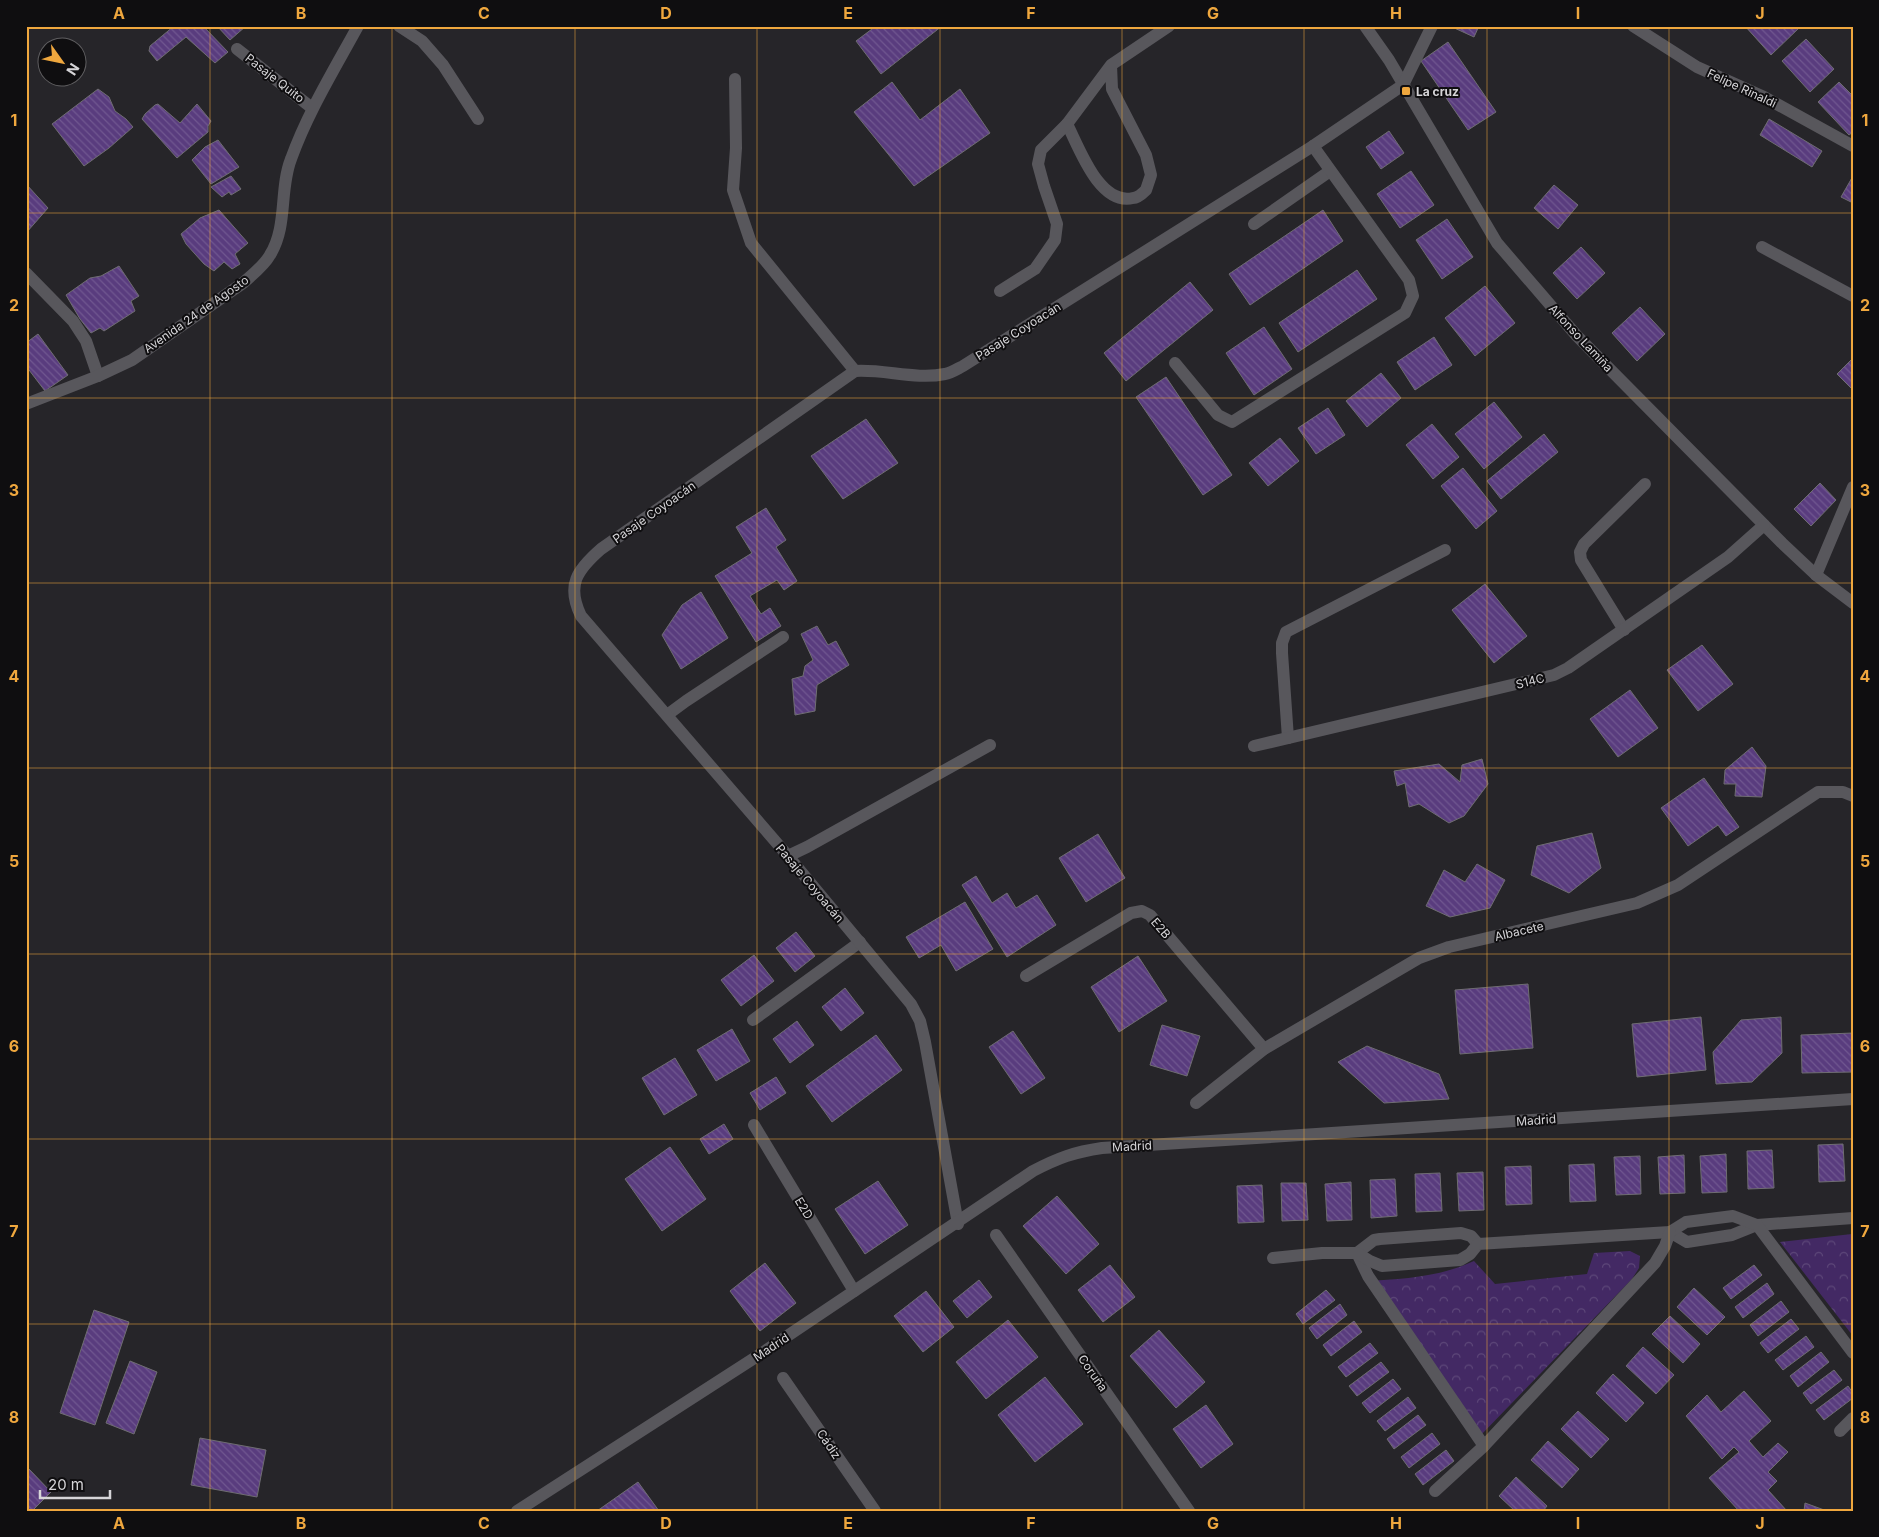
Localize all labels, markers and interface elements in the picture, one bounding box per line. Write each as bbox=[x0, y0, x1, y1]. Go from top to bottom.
text: A bbox=[113, 3, 125, 23]
text: B bbox=[296, 3, 306, 23]
text: C bbox=[478, 3, 490, 23]
text: D bbox=[660, 3, 672, 23]
text: E bbox=[843, 3, 853, 23]
text: F bbox=[1026, 3, 1036, 23]
text: G bbox=[1207, 3, 1219, 23]
text: H bbox=[1390, 3, 1402, 23]
text: I bbox=[1576, 3, 1580, 23]
text: J bbox=[1755, 3, 1765, 23]
north arrow bbox=[38, 38, 88, 88]
street label: Pasaje Quito bbox=[242, 50, 308, 106]
text: N bbox=[63, 60, 83, 78]
street label: Felipe Rinaldi bbox=[1705, 65, 1779, 111]
place label: La cruz bbox=[1416, 84, 1459, 99]
marker: La cruz bbox=[1400, 85, 1412, 97]
text: 1 bbox=[11, 110, 17, 130]
text: 1 bbox=[1862, 110, 1868, 130]
street label: Avenida 24 de Agosto bbox=[141, 272, 251, 356]
text: 2 bbox=[9, 295, 19, 315]
text: 2 bbox=[1860, 295, 1870, 315]
street label: Pasaje Coyoacán bbox=[973, 299, 1063, 363]
street label: Alfonso Lamiña bbox=[1546, 301, 1616, 375]
street label: Pasaje Coyoacán bbox=[610, 478, 698, 546]
text: 3 bbox=[9, 480, 19, 500]
text: 3 bbox=[1860, 480, 1870, 500]
text: 4 bbox=[9, 666, 20, 686]
text: 4 bbox=[1860, 666, 1871, 686]
street label: S14C bbox=[1514, 670, 1546, 692]
street label: Pasaje Coyoacán bbox=[773, 841, 847, 925]
text: 5 bbox=[9, 851, 19, 871]
text: 5 bbox=[1860, 851, 1870, 871]
street label: E2B bbox=[1148, 915, 1174, 941]
street label: Albacete bbox=[1493, 918, 1545, 944]
text: 6 bbox=[9, 1036, 19, 1056]
text: 6 bbox=[1860, 1036, 1870, 1056]
street label: Madrid bbox=[1516, 1111, 1556, 1129]
street label: Madrid bbox=[1112, 1137, 1152, 1155]
street label: E2D bbox=[792, 1194, 816, 1222]
text: 7 bbox=[9, 1221, 19, 1241]
text: 7 bbox=[1860, 1221, 1870, 1241]
street label: Madrid bbox=[750, 1330, 792, 1364]
street label: Coruña bbox=[1075, 1352, 1111, 1394]
text: 8 bbox=[9, 1407, 19, 1427]
text: 8 bbox=[1860, 1407, 1870, 1427]
street label: Cádiz bbox=[814, 1426, 844, 1462]
scale bar bbox=[40, 1467, 110, 1499]
text: 20 m bbox=[48, 1475, 84, 1494]
text: A bbox=[113, 1513, 125, 1533]
text: B bbox=[296, 1513, 306, 1533]
text: C bbox=[478, 1513, 490, 1533]
text: D bbox=[660, 1513, 672, 1533]
text: E bbox=[843, 1513, 853, 1533]
text: F bbox=[1026, 1513, 1036, 1533]
text: G bbox=[1207, 1513, 1219, 1533]
text: H bbox=[1390, 1513, 1402, 1533]
text: I bbox=[1576, 1513, 1580, 1533]
text: J bbox=[1755, 1513, 1765, 1533]

